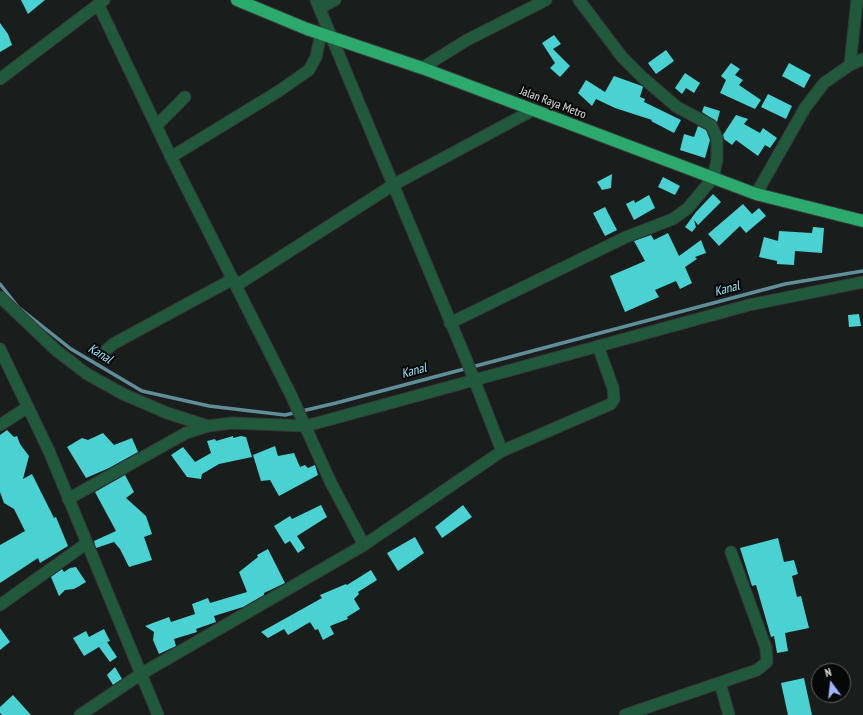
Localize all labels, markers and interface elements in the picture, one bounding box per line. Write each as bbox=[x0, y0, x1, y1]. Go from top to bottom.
street label: Jalan Raya Metro bbox=[518, 84, 588, 122]
water label: Kanal bbox=[713, 278, 741, 300]
water label: Kanal bbox=[85, 341, 115, 367]
water label: Kanal bbox=[400, 360, 428, 382]
north arrow bbox=[811, 663, 851, 703]
text: N bbox=[823, 665, 833, 680]

